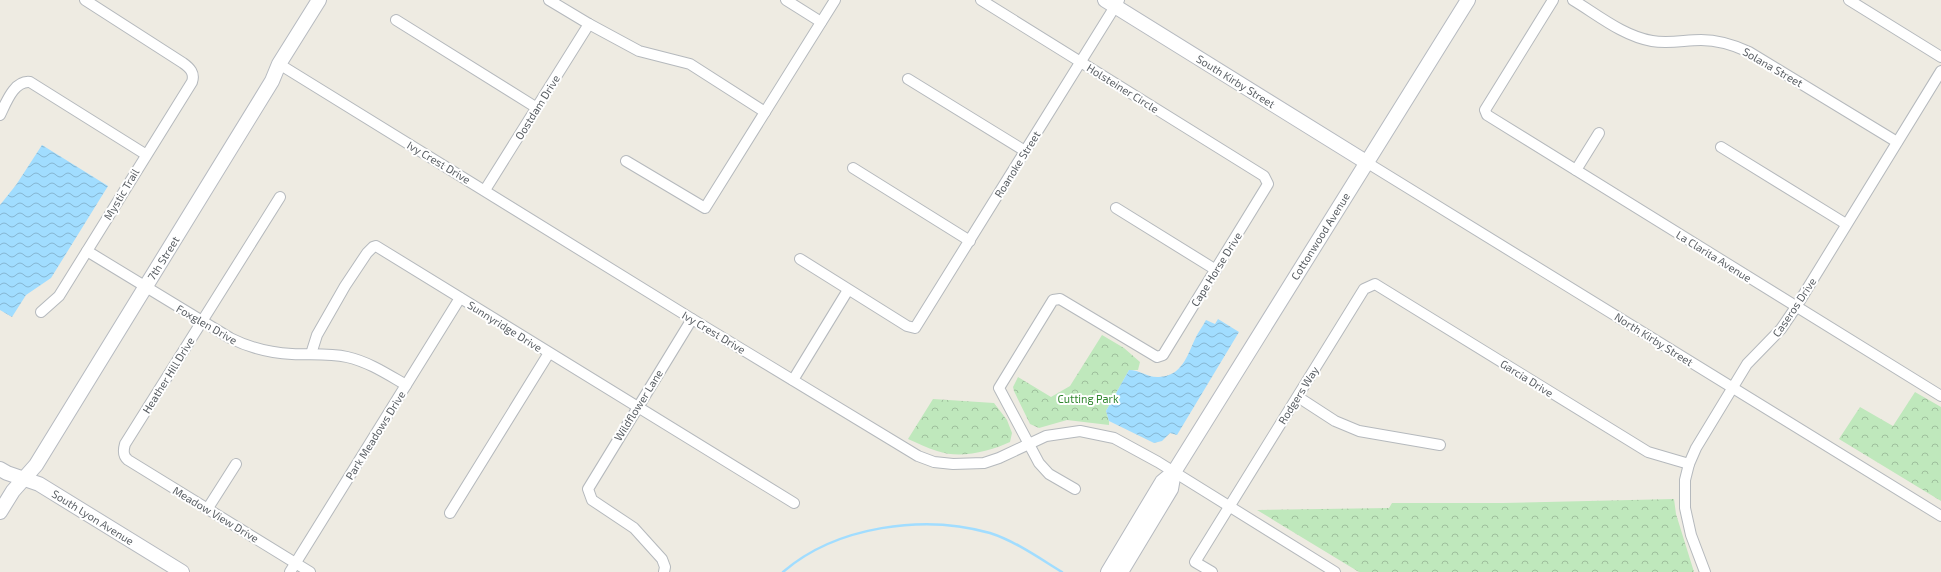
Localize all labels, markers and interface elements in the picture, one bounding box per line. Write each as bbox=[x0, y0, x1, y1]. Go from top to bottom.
street label: Solana Street bbox=[1741, 45, 1805, 89]
street label: South Kirby Street bbox=[1194, 52, 1278, 110]
street label: Holsteiner Circle bbox=[1085, 61, 1161, 115]
street label: Oostdam Drive bbox=[512, 72, 562, 142]
street label: Roanoke Street bbox=[991, 128, 1043, 200]
street label: Ivy Crest Drive bbox=[405, 138, 473, 186]
street label: Mystic Trail bbox=[101, 165, 142, 222]
street label: Cottonwood Avenue bbox=[1288, 190, 1352, 282]
street label: La Clarita Avenue bbox=[1674, 228, 1754, 284]
street label: Cape Horse Drive bbox=[1188, 229, 1244, 309]
street label: 7th Street bbox=[144, 234, 182, 282]
street label: Caseros Drive bbox=[1769, 275, 1819, 339]
street label: Sunnyridge Drive bbox=[465, 298, 545, 354]
street label: Foxglen Drive bbox=[174, 301, 240, 347]
street label: Ivy Crest Drive bbox=[680, 308, 748, 356]
street label: North Kirby Street bbox=[1612, 310, 1696, 368]
street label: Heather Hill Drive bbox=[139, 334, 197, 415]
street label: Garcia Drive bbox=[1498, 357, 1556, 399]
street label: Rodgers Way bbox=[1275, 364, 1321, 426]
street label: Wildflower Lane bbox=[611, 367, 665, 443]
street label: Park Meadows Drive bbox=[342, 388, 408, 482]
park label: Cutting Park bbox=[1057, 392, 1119, 405]
street label: Meadow View Drive bbox=[171, 483, 261, 545]
street label: South Lyon Avenue bbox=[50, 487, 136, 547]

